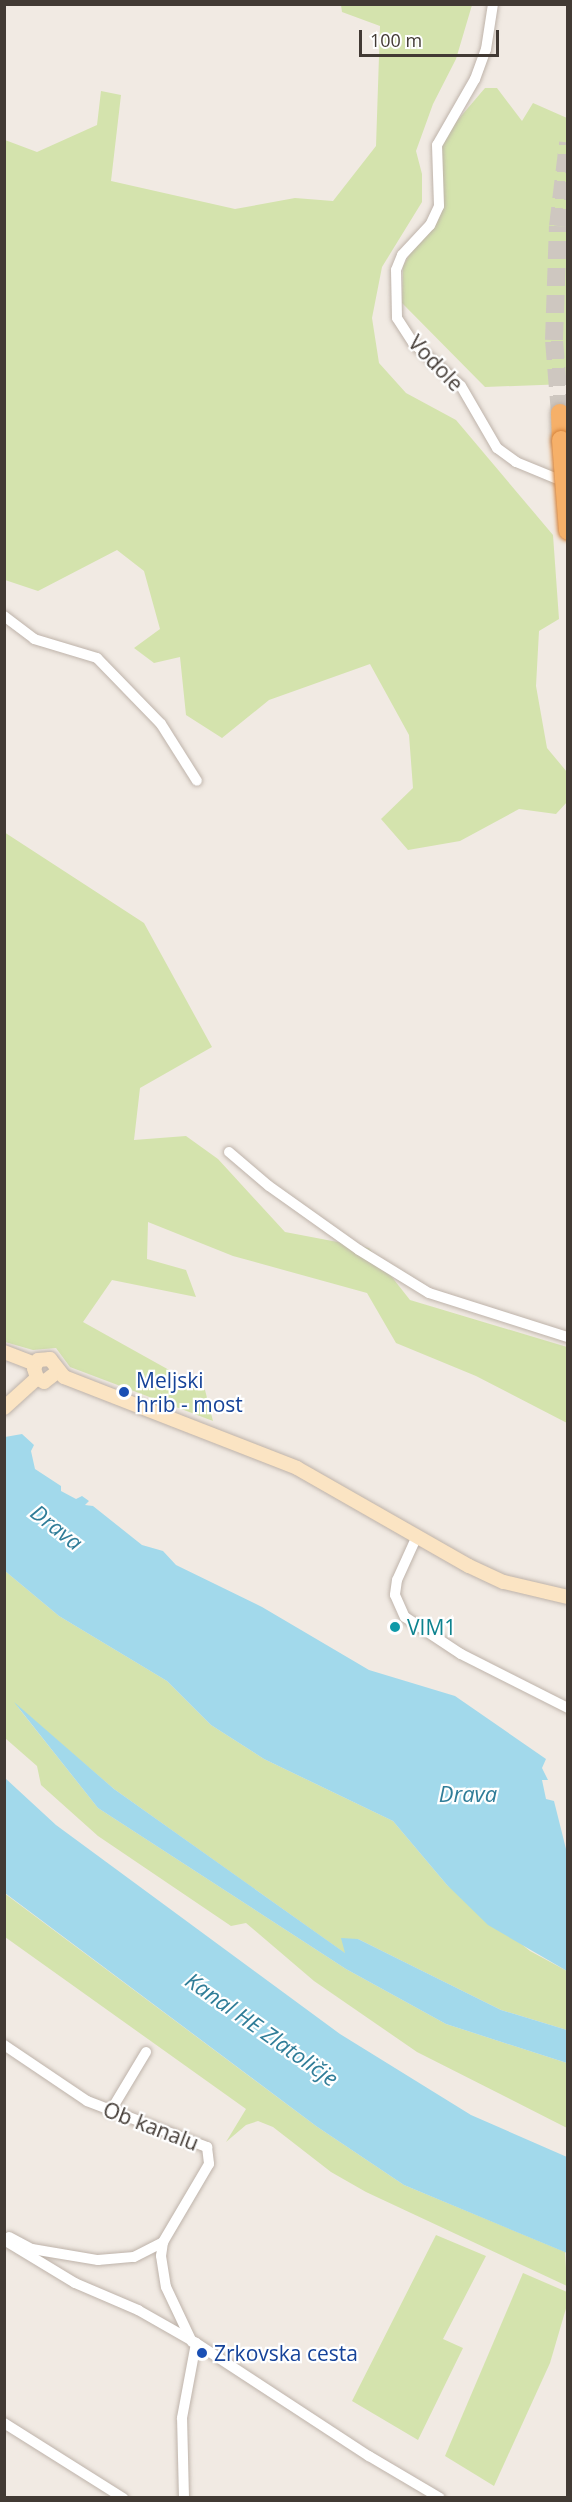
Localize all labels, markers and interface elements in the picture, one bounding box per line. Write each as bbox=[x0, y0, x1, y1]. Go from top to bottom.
scale bar bbox=[362, 18, 502, 56]
text: 100 m bbox=[370, 28, 422, 52]
street label: Vodole bbox=[403, 330, 469, 396]
place label: Meljski hrib - most bbox=[136, 1367, 243, 1417]
marker: Meljski hrib - most bbox=[117, 1385, 131, 1399]
water label: Drava bbox=[26, 1499, 88, 1555]
place label: VIM1 bbox=[407, 1614, 456, 1640]
marker: VIM1 bbox=[388, 1620, 402, 1634]
water label: Drava bbox=[439, 1781, 497, 1807]
water label: Kanal HE Zlatoličje bbox=[181, 1967, 343, 2091]
street label: Ob kanalu bbox=[100, 2096, 202, 2156]
place label: Zrkovska cesta bbox=[214, 2340, 358, 2366]
marker: Zrkovska cesta bbox=[195, 2346, 209, 2360]

